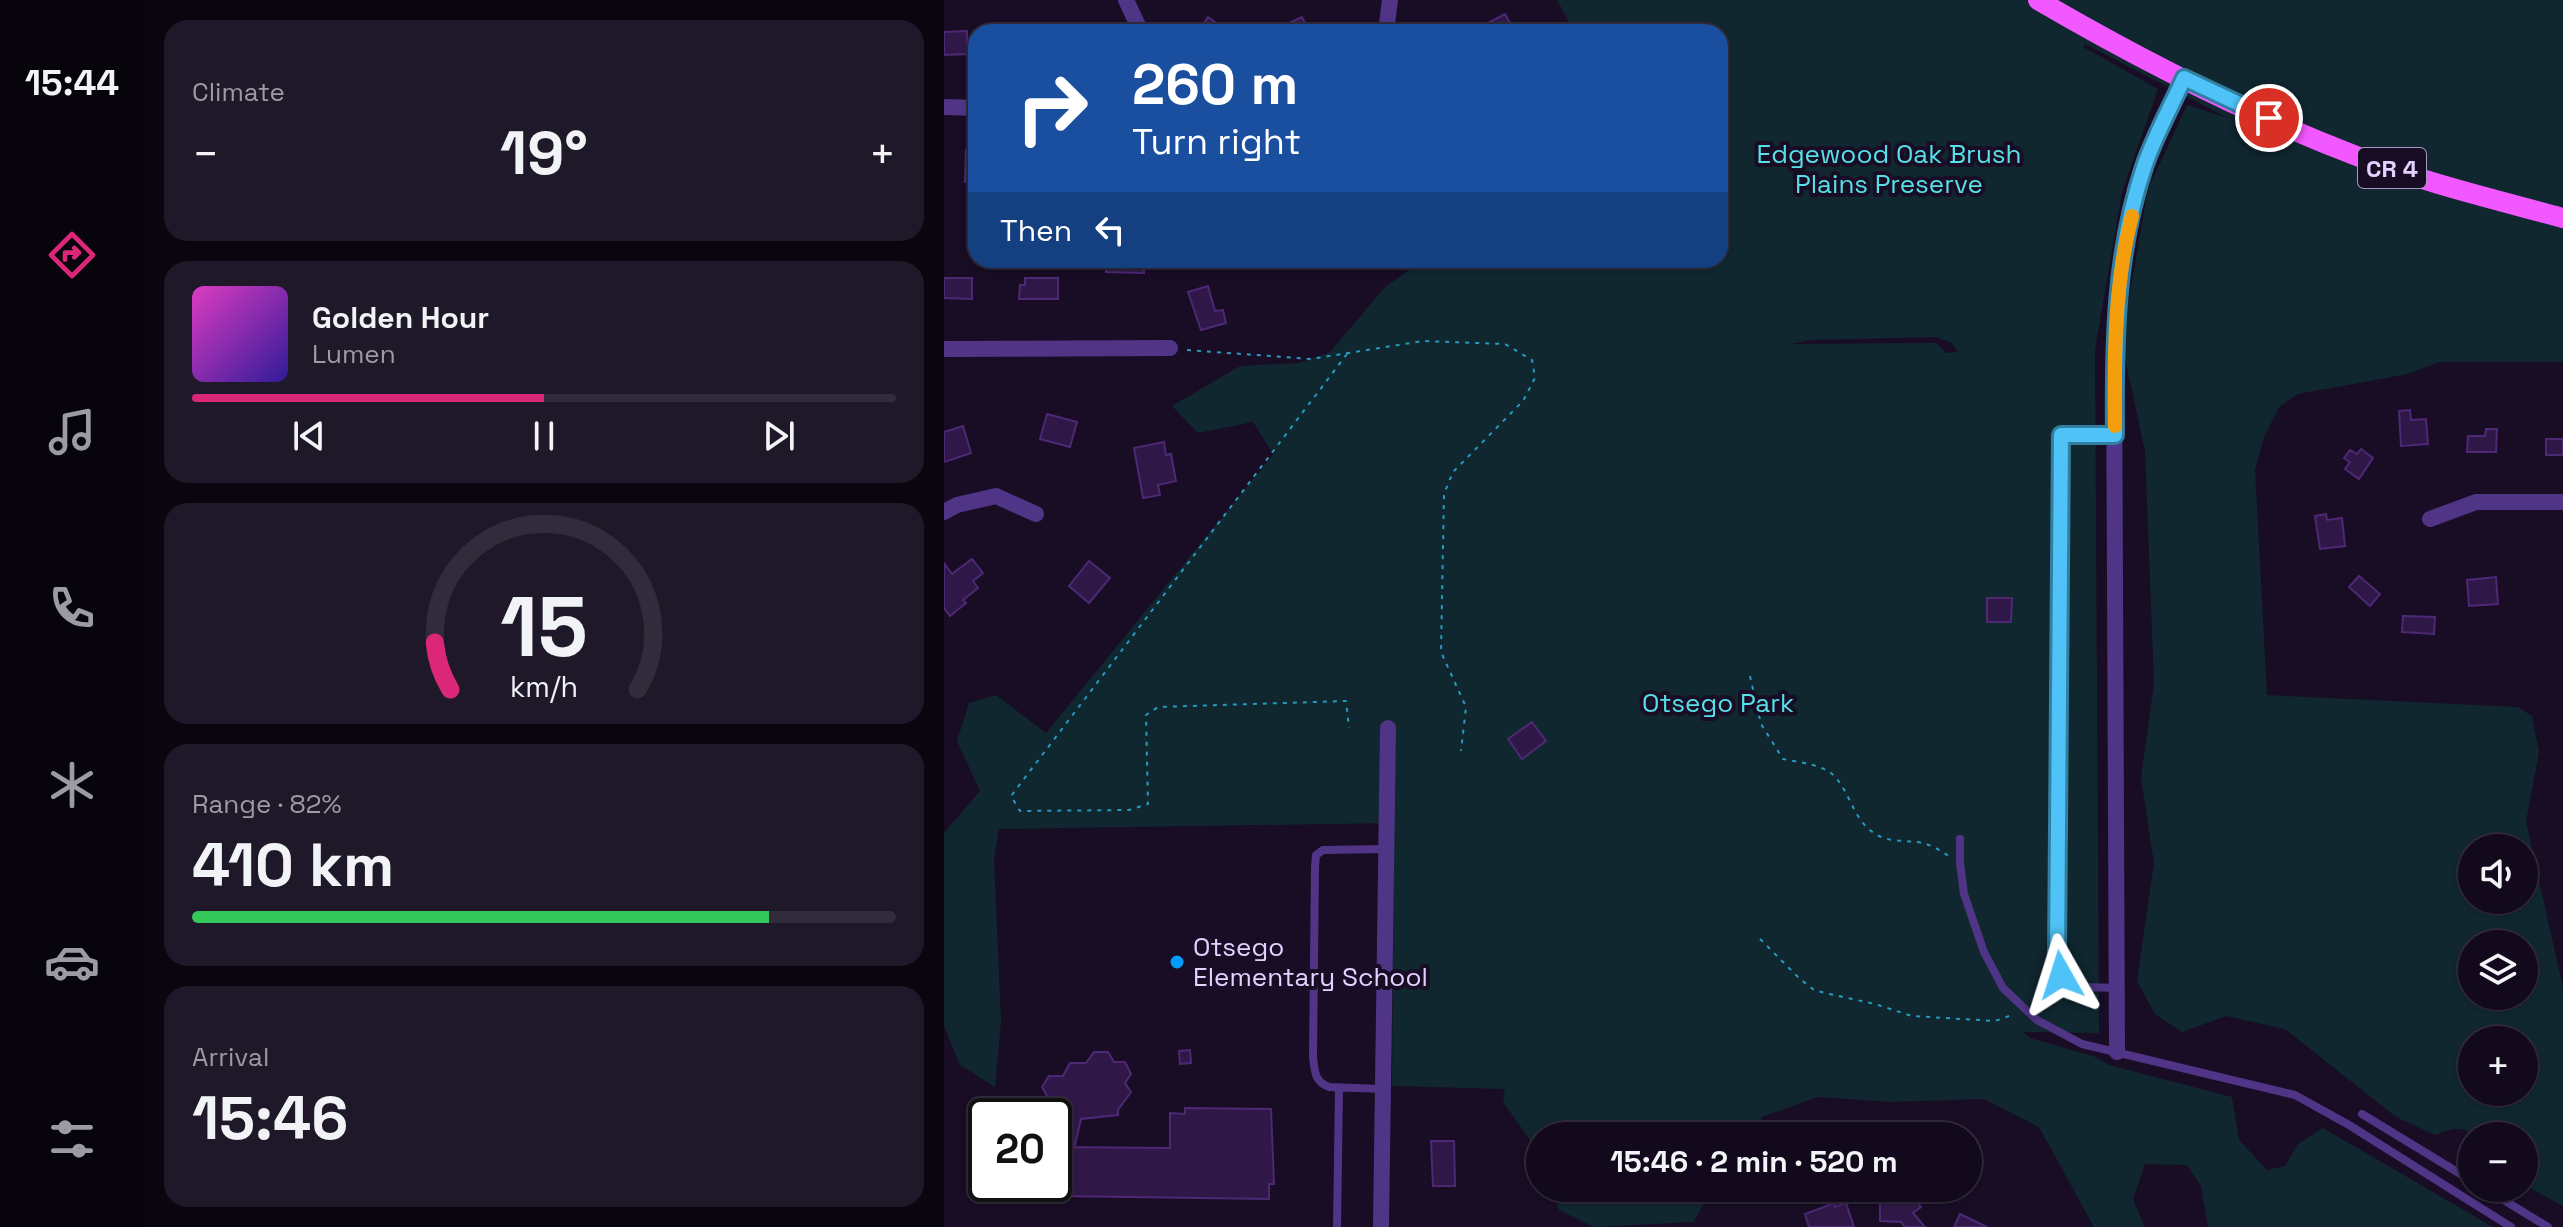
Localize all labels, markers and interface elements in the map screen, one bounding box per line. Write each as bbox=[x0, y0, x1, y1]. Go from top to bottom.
text: 260 m bbox=[1132, 49, 1298, 120]
icon: right bbox=[1000, 56, 1104, 160]
text: 15:44 bbox=[25, 60, 119, 106]
text: Climate bbox=[192, 75, 285, 109]
pin bbox=[2235, 84, 2303, 152]
icon: arrive bbox=[2247, 96, 2291, 140]
text: 19° bbox=[500, 115, 588, 192]
text: Turn right bbox=[1132, 119, 1301, 165]
text: − bbox=[192, 126, 219, 182]
text: + bbox=[869, 126, 896, 182]
park label: Edgewood Oak Brush Plains Preserve bbox=[1757, 137, 2021, 201]
road number: CR 4 bbox=[2358, 148, 2426, 188]
icon: left bbox=[1088, 208, 1132, 252]
text: Then bbox=[1000, 211, 1072, 250]
icon: directions bbox=[44, 227, 100, 283]
text: Golden Hour bbox=[312, 298, 489, 337]
text: Lumen bbox=[312, 337, 396, 371]
icon: music bbox=[44, 404, 100, 460]
icon: previous bbox=[287, 414, 331, 458]
icon: pause bbox=[522, 414, 566, 458]
icon: next bbox=[757, 414, 801, 458]
text: 15 bbox=[500, 573, 588, 679]
icon: phone bbox=[44, 580, 100, 636]
text: km/h bbox=[510, 669, 578, 705]
park label: Otsego Park bbox=[1642, 686, 1794, 720]
icon: climate bbox=[44, 757, 100, 813]
text: Range · 82% bbox=[192, 787, 342, 821]
text: 410 km bbox=[192, 827, 394, 904]
map controls bbox=[2458, 834, 2538, 1202]
button: sound bbox=[2458, 834, 2538, 914]
place label: Otsego Elementary School bbox=[1193, 930, 1428, 994]
button: layers bbox=[2458, 930, 2538, 1010]
position arrow bbox=[2019, 933, 2103, 1017]
icon: car bbox=[44, 934, 100, 990]
marker: Otsego Elementary School bbox=[1168, 953, 1186, 971]
button: + bbox=[2458, 1026, 2538, 1106]
text: Arrival bbox=[192, 1040, 269, 1074]
text: 15:46 bbox=[192, 1080, 348, 1157]
speed limit sign: 20 bbox=[968, 1098, 1072, 1202]
icon: filters bbox=[44, 1111, 100, 1167]
button: − bbox=[2458, 1122, 2538, 1202]
text: 15:46 · 2 min · 520 m bbox=[1610, 1142, 1898, 1181]

